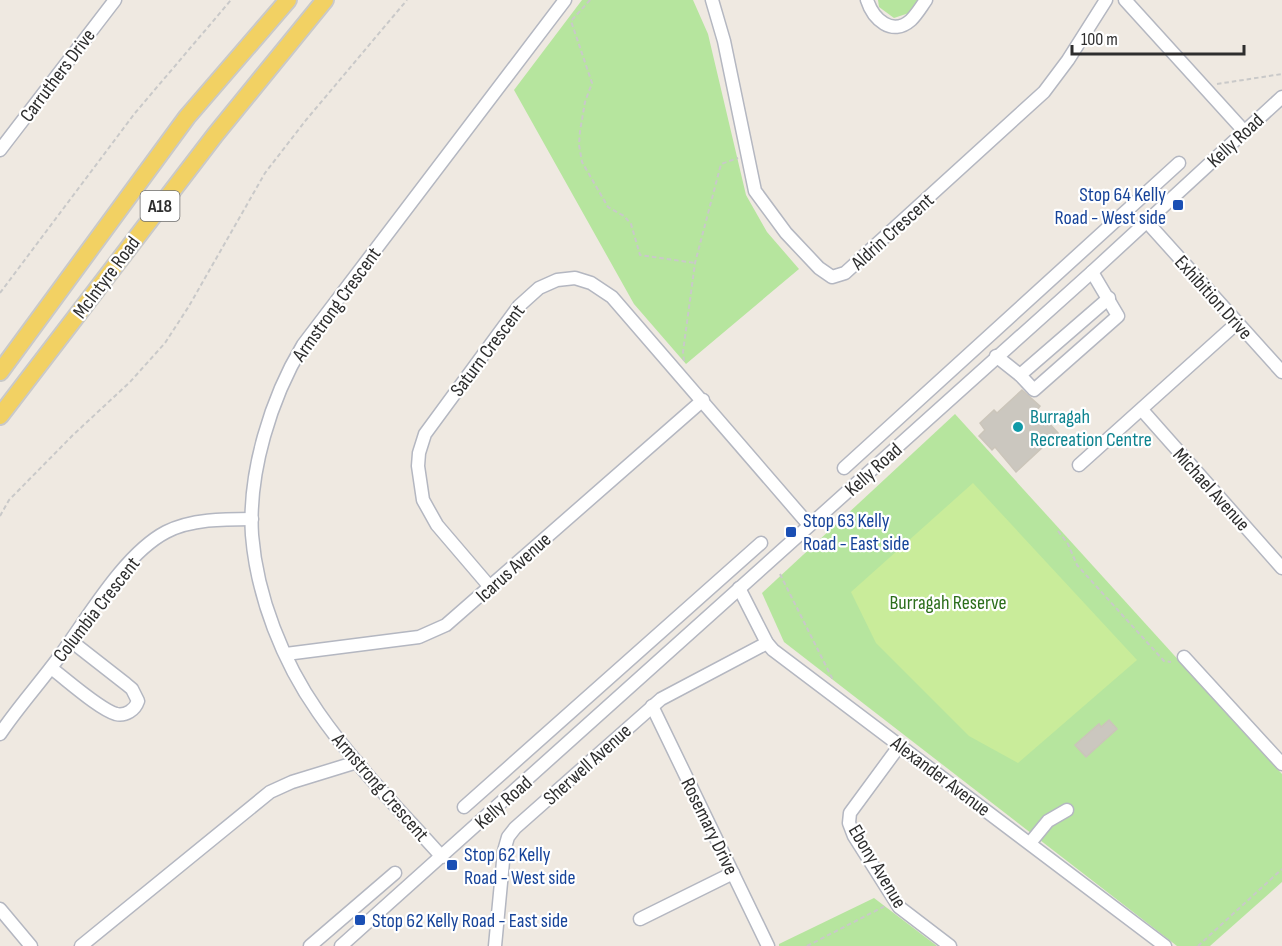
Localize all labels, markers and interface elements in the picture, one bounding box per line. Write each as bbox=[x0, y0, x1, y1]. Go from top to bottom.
scale bar bbox=[1072, 18, 1244, 56]
street label: Carruthers Drive bbox=[15, 24, 101, 127]
text: 100 m bbox=[1081, 29, 1118, 50]
street label: Kelly Road bbox=[1202, 109, 1269, 173]
place label: Stop 64 Kelly Road - West side bbox=[1055, 183, 1166, 230]
street label: Aldrin Crescent bbox=[846, 188, 939, 276]
road number: A18 bbox=[140, 191, 180, 221]
marker: Stop 64 Kelly Road - West side bbox=[1171, 198, 1185, 212]
street label: McIntyre Road bbox=[68, 232, 145, 323]
street label: Armstrong Crescent bbox=[287, 243, 386, 367]
street label: Exhibition Drive bbox=[1169, 251, 1257, 345]
street label: Saturn Crescent bbox=[445, 300, 530, 401]
place label: Burragah Recreation Centre bbox=[1030, 405, 1152, 452]
marker: Burragah Recreation Centre bbox=[1011, 420, 1025, 434]
street label: Kelly Road bbox=[840, 438, 907, 502]
street label: Michael Avenue bbox=[1168, 443, 1255, 536]
place label: Stop 63 Kelly Road - East side bbox=[803, 509, 909, 556]
marker: Stop 63 Kelly Road - East side bbox=[784, 525, 798, 539]
street label: Icarus Avenue bbox=[471, 528, 556, 608]
street label: Columbia Crescent bbox=[48, 552, 145, 667]
park label: Burragah Reserve bbox=[889, 591, 1007, 615]
street label: Sherwell Avenue bbox=[539, 719, 637, 810]
street label: Armstrong Crescent bbox=[326, 728, 434, 847]
street label: Alexander Avenue bbox=[885, 731, 995, 822]
street label: Kelly Road bbox=[470, 771, 537, 835]
street label: Rosemary Drive bbox=[675, 774, 743, 879]
street label: Ebony Avenue bbox=[843, 820, 911, 913]
place label: Stop 62 Kelly Road - West side bbox=[464, 843, 576, 890]
marker: Stop 62 Kelly Road - West side bbox=[445, 858, 459, 872]
place label: Stop 62 Kelly Road - East side bbox=[372, 909, 568, 933]
marker: Stop 62 Kelly Road - East side bbox=[353, 913, 367, 927]

